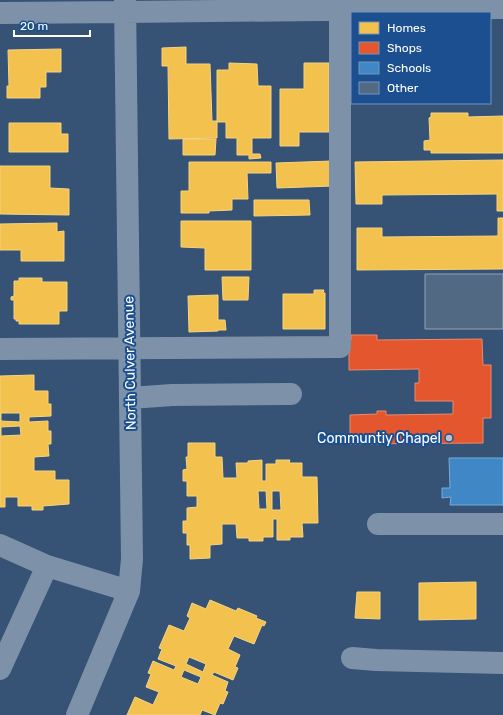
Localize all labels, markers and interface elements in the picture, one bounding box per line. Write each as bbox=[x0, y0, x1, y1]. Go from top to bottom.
scale bar bbox=[14, 12, 90, 38]
legend bbox=[351, 12, 491, 104]
text: 20 m bbox=[20, 19, 48, 33]
text: Homes bbox=[387, 21, 426, 35]
text: Shops bbox=[387, 41, 422, 55]
text: Schools bbox=[387, 61, 431, 75]
text: Other bbox=[387, 81, 419, 95]
street label: North Culver Avenue bbox=[120, 296, 140, 430]
place label: Communtiy Chapel bbox=[317, 430, 441, 447]
marker: Communtiy Chapel bbox=[444, 433, 454, 443]

